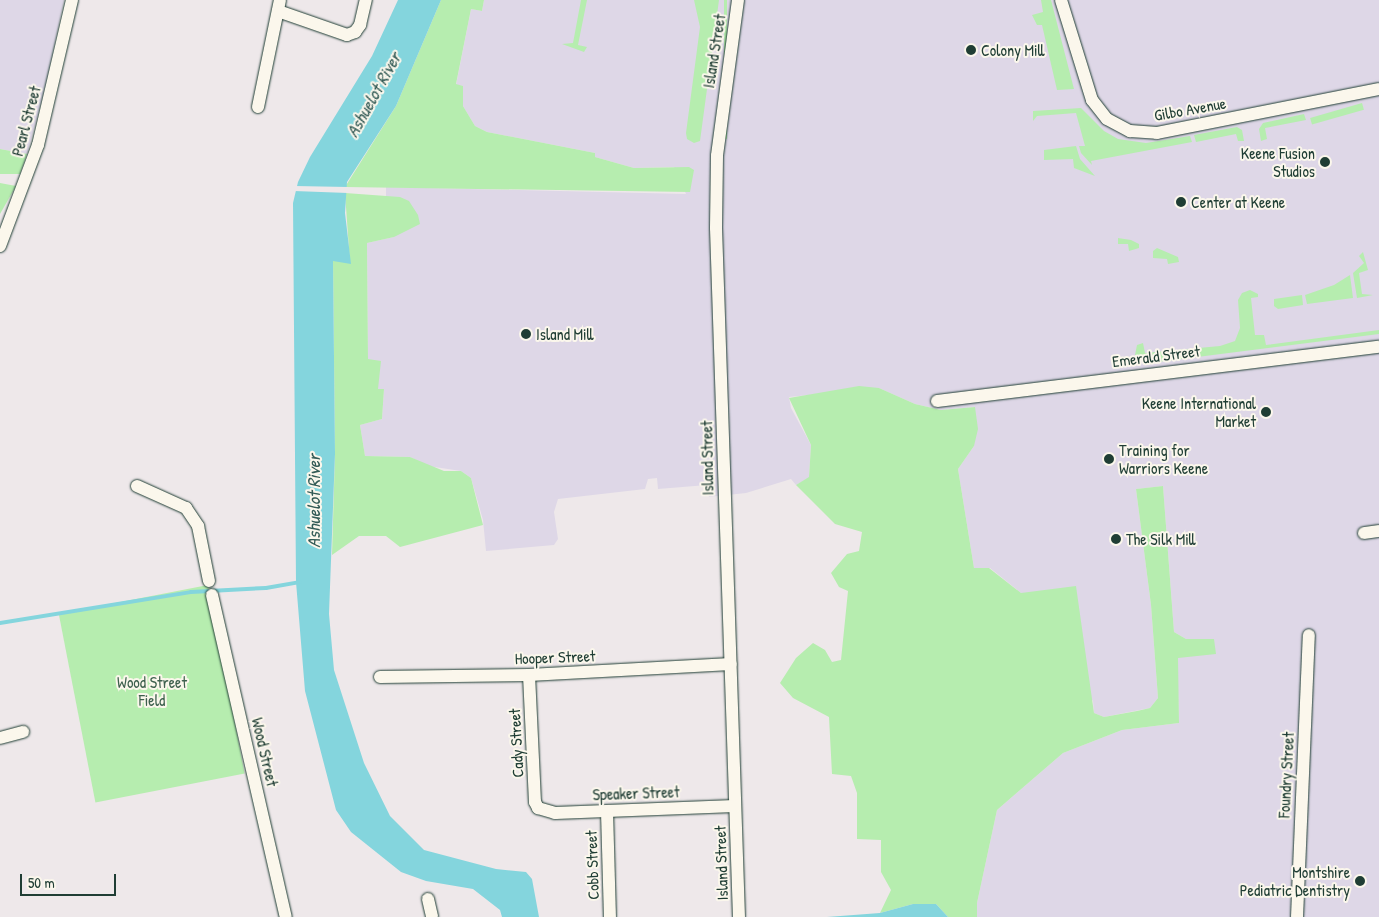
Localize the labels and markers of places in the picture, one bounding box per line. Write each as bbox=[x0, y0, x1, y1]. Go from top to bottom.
place label: Colony Mill bbox=[981, 40, 1045, 60]
marker: Colony Mill bbox=[965, 44, 977, 56]
place label: Keene Fusion Studios bbox=[1241, 143, 1315, 181]
marker: Keene Fusion Studios bbox=[1319, 156, 1331, 168]
place label: Center at Keene bbox=[1191, 192, 1285, 212]
marker: Center at Keene bbox=[1175, 196, 1187, 208]
place label: Island Mill bbox=[536, 324, 594, 344]
marker: Island Mill bbox=[520, 328, 532, 340]
place label: Keene International Market bbox=[1142, 393, 1256, 431]
marker: Keene International Market bbox=[1260, 406, 1272, 418]
place label: Training for Warriors Keene bbox=[1119, 440, 1208, 478]
marker: Training for Warriors Keene bbox=[1103, 453, 1115, 465]
place label: The Silk Mill bbox=[1126, 529, 1196, 549]
marker: The Silk Mill bbox=[1110, 533, 1122, 545]
place label: Montshire Pediatric Dentistry bbox=[1240, 862, 1350, 900]
marker: Montshire Pediatric Dentistry bbox=[1354, 875, 1366, 887]

